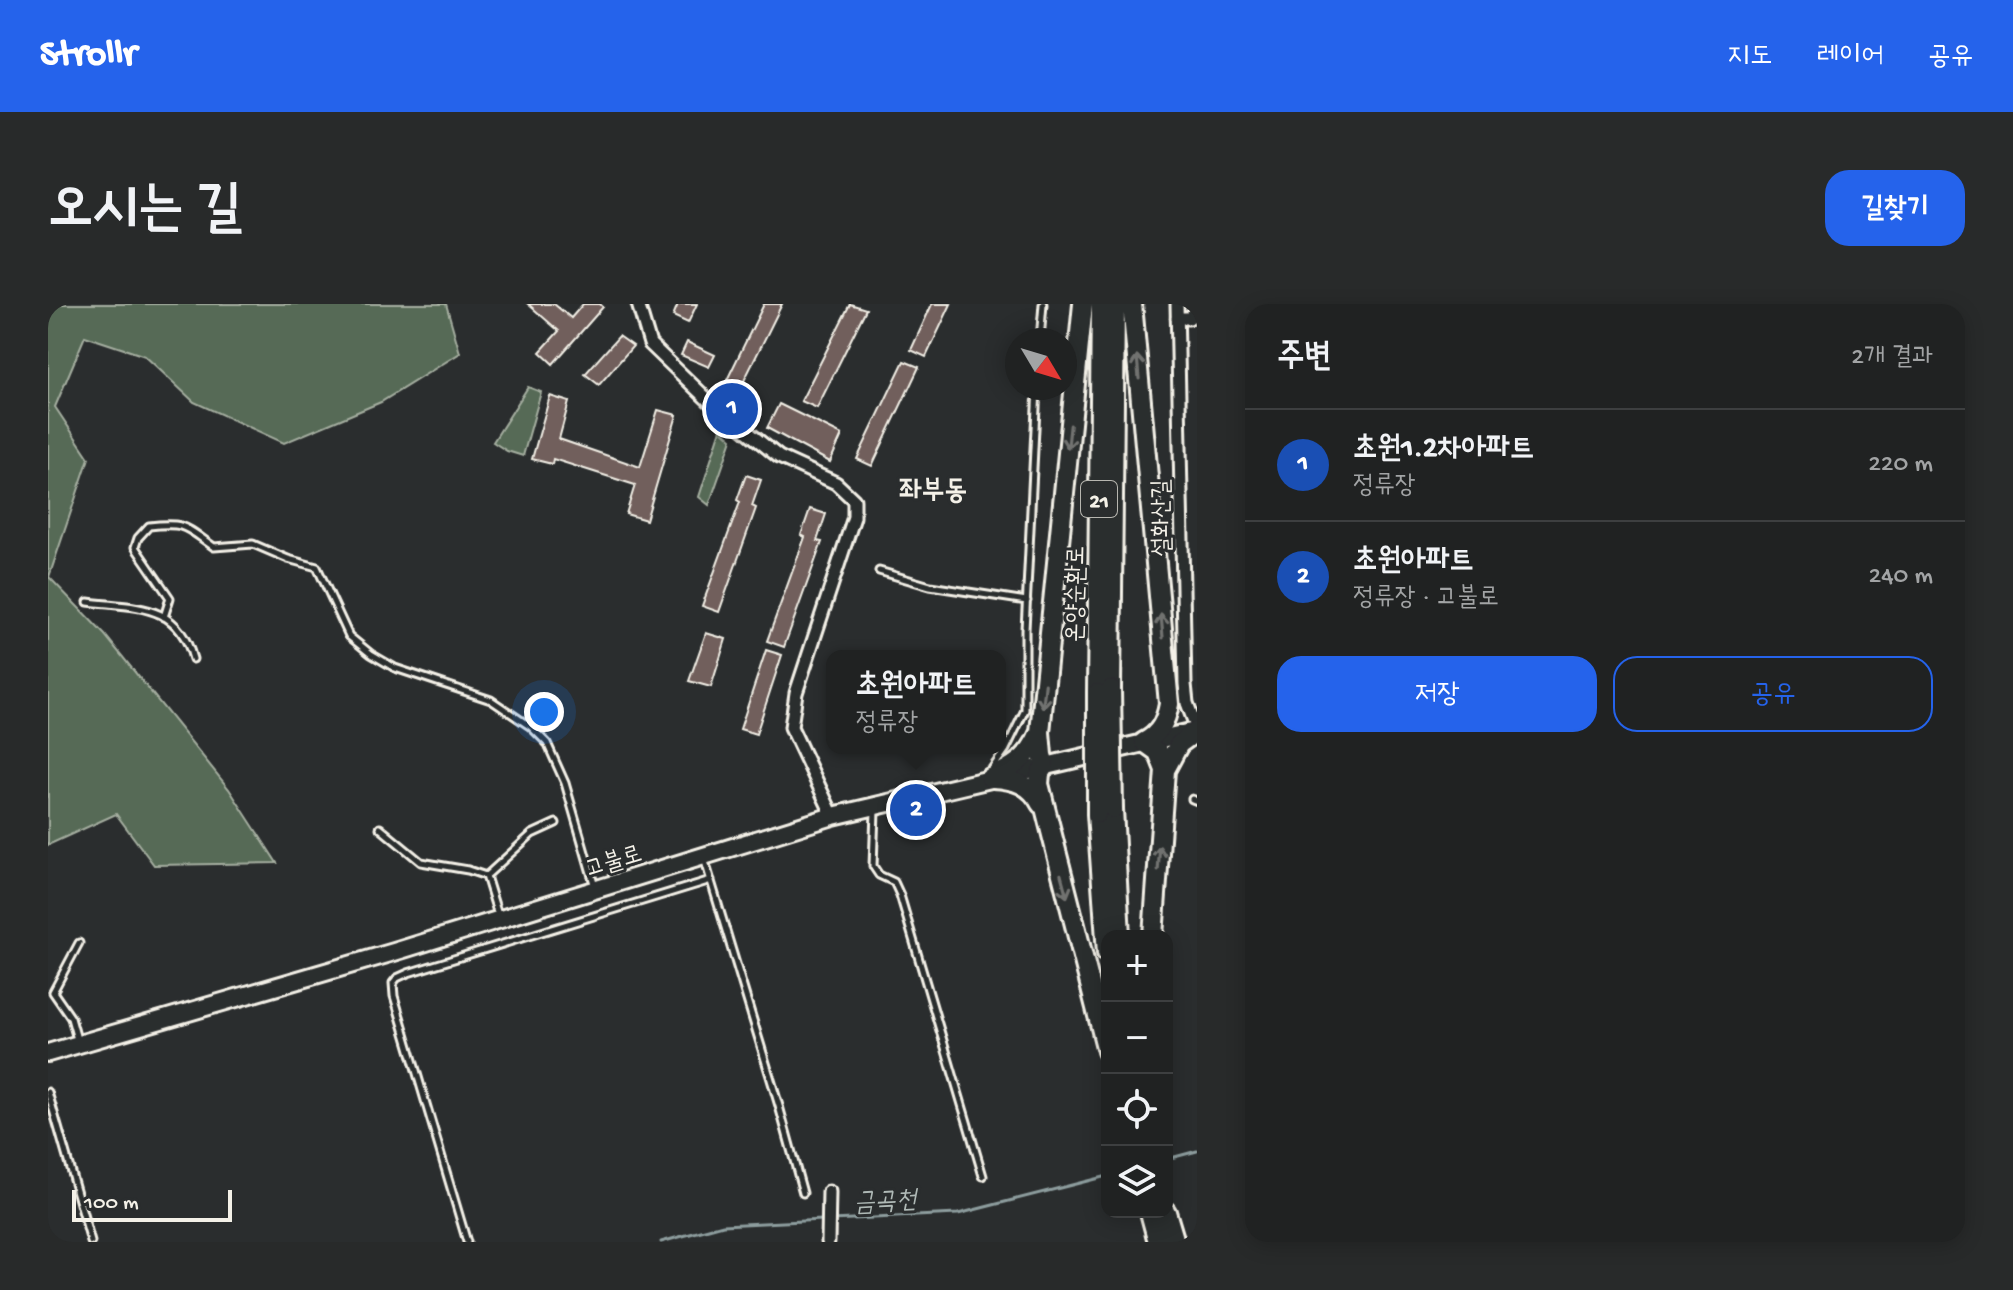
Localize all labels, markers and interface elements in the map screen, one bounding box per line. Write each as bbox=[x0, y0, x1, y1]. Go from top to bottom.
text: Strollr bbox=[40, 34, 137, 78]
text: 지도 bbox=[1727, 41, 1772, 74]
text: 레이어 bbox=[1816, 41, 1884, 74]
text: 공유 bbox=[1928, 41, 1973, 74]
button: 길찾기 bbox=[1825, 170, 1965, 246]
text: 오시는 길 bbox=[48, 180, 242, 246]
north arrow bbox=[1005, 328, 1077, 400]
text: 주변 bbox=[1277, 339, 1332, 379]
text: 2개 결과 bbox=[1851, 343, 1933, 374]
one-way arrow bbox=[1130, 354, 1145, 381]
pin: 1 bbox=[706, 379, 758, 439]
one-way arrow bbox=[1062, 423, 1077, 450]
text: 초원1.2차아파트 bbox=[1353, 433, 1534, 468]
text: 1 bbox=[1298, 450, 1308, 481]
text: 220 m bbox=[1868, 450, 1933, 481]
text: 정류장 bbox=[1353, 472, 1416, 503]
district label: 좌부동 bbox=[899, 476, 967, 509]
street label: 설화산길 bbox=[1148, 479, 1179, 557]
road number: 21 bbox=[1081, 481, 1117, 517]
text: 초원아파트 bbox=[1353, 545, 1474, 580]
street label: 온양순환로 bbox=[1062, 546, 1093, 643]
text: 2 bbox=[1297, 562, 1309, 593]
text: 240 m bbox=[1869, 562, 1933, 593]
text: 정류장 · 고불로 bbox=[1353, 584, 1499, 615]
one-way arrow bbox=[1154, 613, 1169, 640]
popup bbox=[826, 650, 1006, 754]
button: 저장 bbox=[1277, 656, 1597, 732]
button: 공유 bbox=[1613, 656, 1933, 732]
text: 초원아파트 bbox=[856, 670, 976, 705]
one-way arrow bbox=[1036, 682, 1051, 709]
your location bbox=[524, 692, 564, 732]
text: 정류장 bbox=[856, 709, 918, 740]
pin: 2 bbox=[890, 780, 942, 840]
street label: 고불로 bbox=[582, 841, 646, 886]
one-way arrow bbox=[1152, 845, 1167, 872]
one-way arrow bbox=[1057, 872, 1072, 898]
map controls bbox=[1101, 930, 1173, 1218]
button: + bbox=[1101, 930, 1173, 1002]
button: − bbox=[1101, 1002, 1173, 1074]
button: locate bbox=[1101, 1074, 1173, 1146]
button: layers bbox=[1101, 1146, 1173, 1218]
scale bar bbox=[72, 1186, 232, 1222]
water label: 금곡천 bbox=[853, 1186, 920, 1221]
text: 100 m bbox=[84, 1191, 139, 1217]

